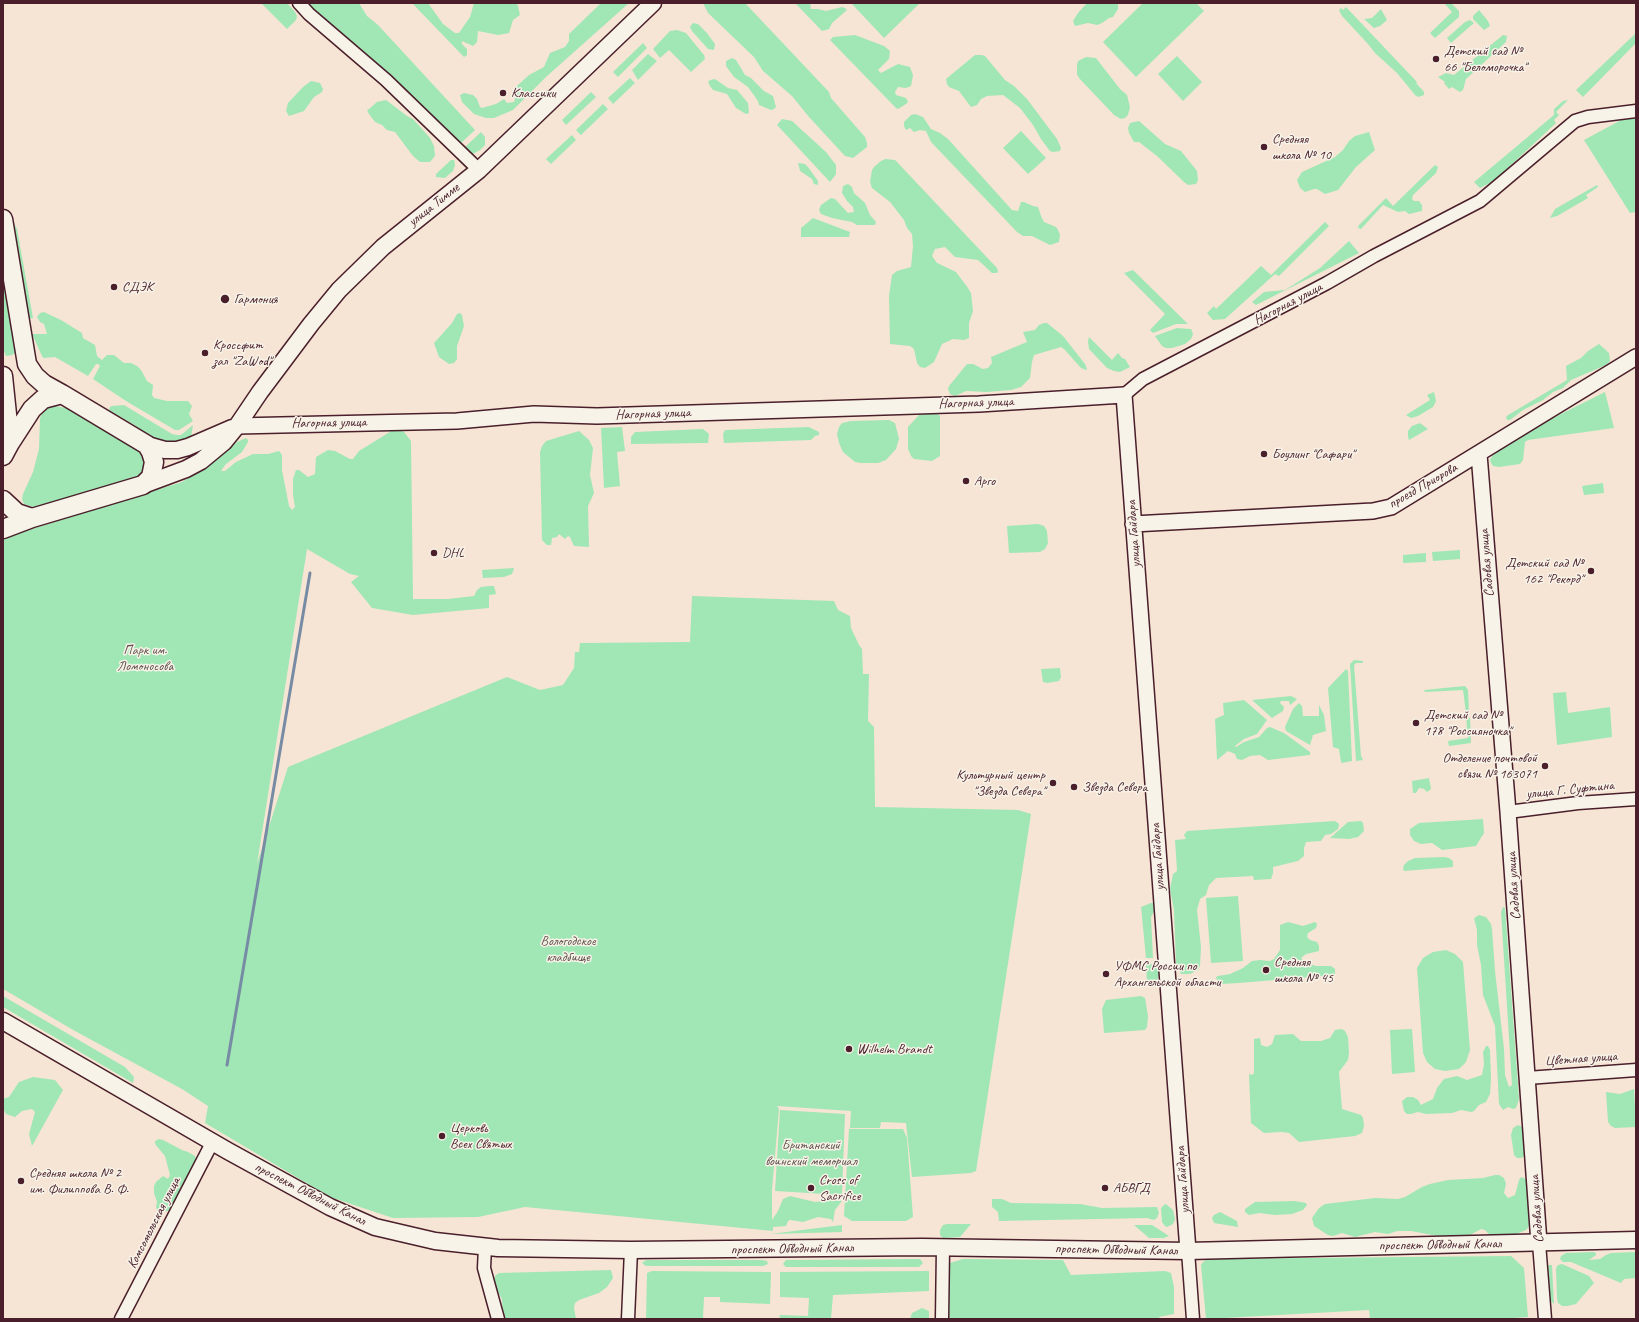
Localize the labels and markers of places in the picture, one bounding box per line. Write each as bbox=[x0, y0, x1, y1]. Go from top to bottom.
place label: Детский сад № 66 "Беломорочка" bbox=[1444, 43, 1527, 76]
marker: Детский сад № 66 "Беломорочка" bbox=[1431, 54, 1441, 64]
place label: Классики bbox=[511, 85, 556, 101]
marker: Классики bbox=[498, 88, 508, 98]
place label: Средняя школа № 10 bbox=[1272, 131, 1331, 164]
marker: Средняя школа № 10 bbox=[1259, 142, 1269, 152]
place label: СДЭК bbox=[122, 279, 153, 295]
marker: СДЭК bbox=[109, 282, 119, 292]
place label: Гармония bbox=[234, 291, 278, 307]
marker: Гармония bbox=[219, 293, 231, 305]
place label: Кроссфит зал "ZaWod" bbox=[213, 337, 271, 370]
marker: Кроссфит зал "ZaWod" bbox=[200, 348, 210, 358]
place label: Боулинг "Сафари" bbox=[1272, 446, 1354, 462]
marker: Боулинг "Сафари" bbox=[1259, 449, 1269, 459]
place label: Арго bbox=[974, 473, 995, 489]
marker: Арго bbox=[961, 476, 971, 486]
place label: DHL bbox=[442, 545, 464, 561]
marker: DHL bbox=[429, 548, 439, 558]
place label: Детский сад № 162 "Рекорд" bbox=[1505, 555, 1583, 588]
marker: Детский сад № 162 "Рекорд" bbox=[1586, 566, 1596, 576]
place label: Детский сад № 178 "Россияночка" bbox=[1424, 707, 1511, 740]
marker: Детский сад № 178 "Россияночка" bbox=[1411, 718, 1421, 728]
place label: Отделение почтовой связи № 163071 bbox=[1443, 750, 1537, 782]
marker: Отделение почтовой связи № 163071 bbox=[1540, 761, 1550, 771]
place label: Культурный центр "Звезда Севера" bbox=[956, 767, 1045, 800]
marker: Культурный центр "Звезда Севера" bbox=[1048, 778, 1058, 788]
place label: Звезда Севера bbox=[1082, 779, 1147, 795]
marker: Звезда Севера bbox=[1069, 782, 1079, 792]
place label: Средняя школа № 45 bbox=[1274, 954, 1333, 986]
place label: УФМС России по Архангельской области bbox=[1114, 958, 1221, 990]
marker: Средняя школа № 45 bbox=[1261, 965, 1271, 975]
marker: УФМС России по Архангельской области bbox=[1101, 969, 1111, 979]
place label: Wilhelm Brandt bbox=[857, 1041, 932, 1057]
marker: Wilhelm Brandt bbox=[844, 1044, 854, 1054]
place label: Церковь Всех Святых bbox=[450, 1120, 511, 1152]
marker: Церковь Всех Святых bbox=[437, 1131, 447, 1141]
place label: Средняя школа № 2 им. Филиппова В. Ф. bbox=[29, 1165, 129, 1198]
place label: Cross of Sacrifice bbox=[819, 1172, 861, 1204]
marker: Средняя школа № 2 им. Филиппова В. Ф. bbox=[16, 1176, 26, 1186]
place label: АБВГД bbox=[1113, 1180, 1150, 1196]
marker: Cross of Sacrifice bbox=[806, 1183, 816, 1193]
marker: АБВГД bbox=[1100, 1183, 1110, 1193]

